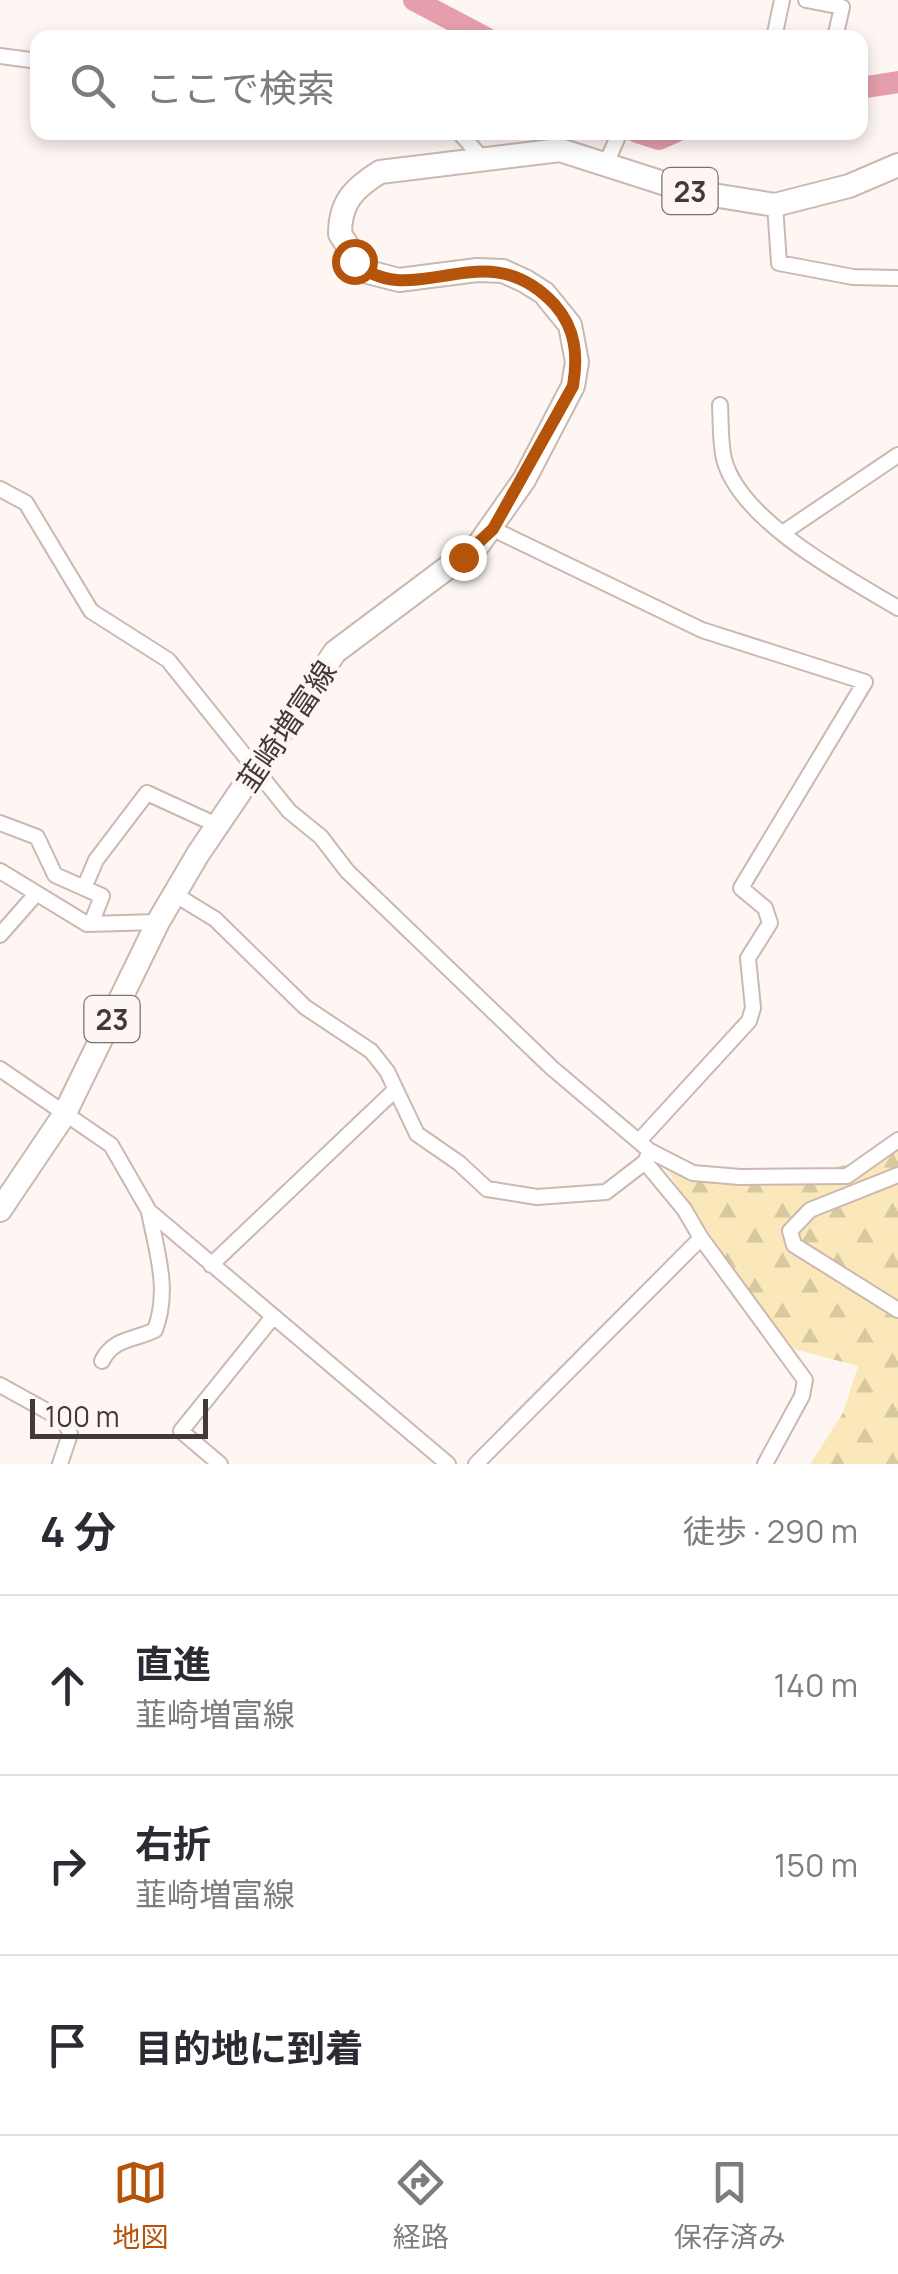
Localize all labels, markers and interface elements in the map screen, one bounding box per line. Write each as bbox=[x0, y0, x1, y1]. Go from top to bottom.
search box bbox=[30, 30, 868, 140]
icon: search bbox=[65, 58, 120, 113]
text: ここで検索 bbox=[145, 61, 335, 113]
road number: 23 bbox=[662, 168, 718, 214]
route start bbox=[332, 239, 378, 285]
route end bbox=[441, 535, 487, 581]
street label: 韮崎増富線 bbox=[227, 652, 345, 800]
road number: 23 bbox=[84, 996, 140, 1042]
scale bar bbox=[30, 1394, 208, 1438]
text: 100 m bbox=[45, 1397, 119, 1435]
text: 4 分 bbox=[40, 1502, 116, 1560]
text: 徒歩 · 290 m bbox=[683, 1509, 858, 1553]
text: 直進 bbox=[135, 1637, 211, 1689]
icon: ahead bbox=[40, 1658, 95, 1713]
text: 140 m bbox=[774, 1663, 858, 1707]
text: 韮崎増富線 bbox=[135, 1692, 295, 1736]
text: 右折 bbox=[135, 1817, 211, 1869]
icon: right bbox=[40, 1838, 95, 1893]
text: 150 m bbox=[774, 1843, 858, 1887]
text: 韮崎増富線 bbox=[135, 1872, 295, 1916]
icon: arrive bbox=[40, 2018, 95, 2073]
text: 目的地に到着 bbox=[135, 2021, 363, 2073]
tab: 地図 bbox=[112, 2155, 168, 2255]
tab: 経路 bbox=[393, 2155, 449, 2255]
tab: 保存済み bbox=[674, 2155, 786, 2255]

